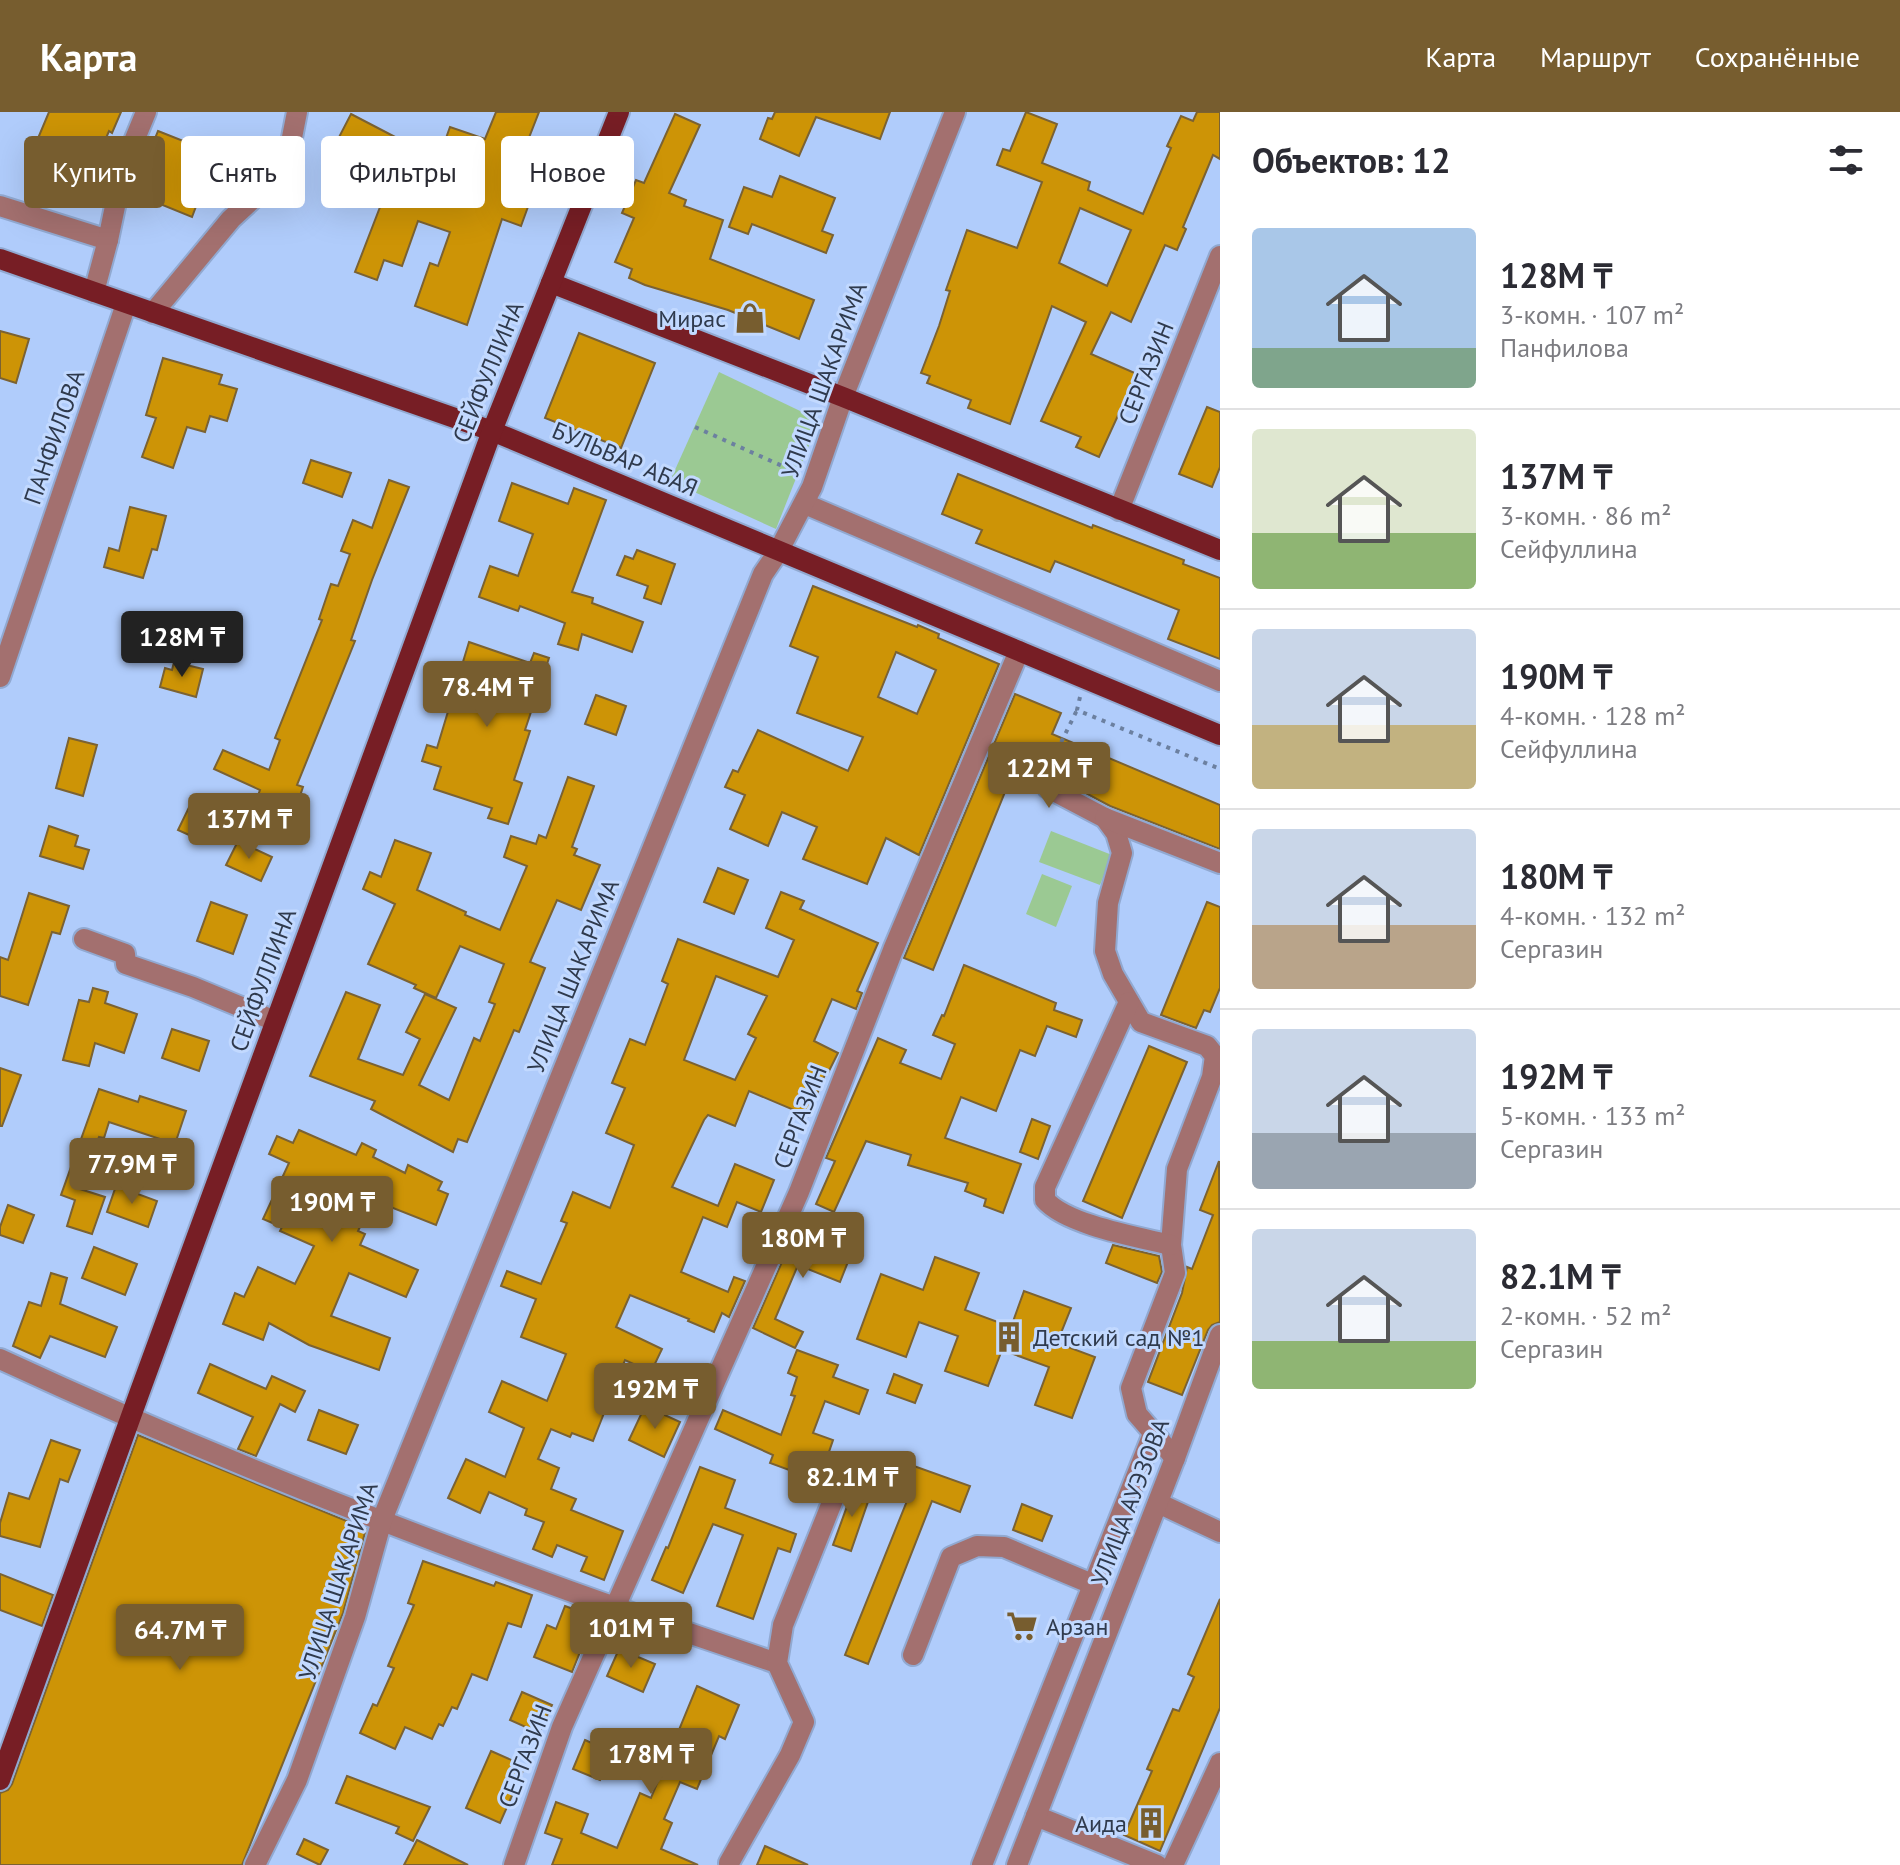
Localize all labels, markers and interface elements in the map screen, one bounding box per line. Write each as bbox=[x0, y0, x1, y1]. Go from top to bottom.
text: Карта bbox=[40, 32, 137, 81]
text: Карта bbox=[1425, 38, 1496, 75]
text: Маршрут bbox=[1540, 38, 1651, 75]
text: Сохранённые bbox=[1695, 38, 1860, 75]
chip: Купить bbox=[24, 136, 165, 208]
chip: Снять bbox=[181, 136, 305, 208]
chip: Фильтры bbox=[321, 136, 485, 208]
chip: Новое bbox=[501, 136, 634, 208]
text: Объектов: 12 bbox=[1252, 138, 1451, 182]
icon: filters bbox=[1824, 138, 1868, 182]
text: 128M ₸ bbox=[1500, 253, 1612, 297]
icon: home bbox=[1316, 260, 1412, 356]
street label: УЛИЦА ШАКАРИМА bbox=[774, 278, 874, 482]
street label: СЕЙФУЛЛИНА bbox=[446, 297, 530, 447]
text: 3-комн. · 107 m² bbox=[1500, 298, 1684, 331]
shop icon: Мирас bbox=[733, 301, 767, 335]
place label: Мирас bbox=[658, 303, 726, 334]
street label: СЕРГАЗИН bbox=[1111, 317, 1181, 429]
text: Панфилова bbox=[1500, 331, 1629, 364]
street label: ПАНФИЛОВА bbox=[16, 366, 92, 508]
street label: БУЛЬВАР АБАЯ bbox=[548, 414, 702, 504]
text: 137M ₸ bbox=[1500, 454, 1612, 498]
icon: home bbox=[1316, 461, 1412, 557]
text: 3-комн. · 86 m² bbox=[1500, 499, 1671, 532]
text: Сейфуллина bbox=[1500, 532, 1638, 565]
pin: 128M ₸ bbox=[117, 611, 247, 679]
text: 128M ₸ bbox=[139, 620, 225, 653]
text: 190M ₸ bbox=[1500, 654, 1612, 698]
pin: 78.4M ₸ bbox=[413, 661, 561, 729]
icon: home bbox=[1316, 661, 1412, 757]
text: 78.4M ₸ bbox=[441, 670, 533, 703]
text: 4-комн. · 128 m² bbox=[1500, 699, 1686, 732]
text: Сейфуллина bbox=[1500, 732, 1638, 765]
pin: 122M ₸ bbox=[984, 742, 1114, 810]
text: 122M ₸ bbox=[1006, 751, 1092, 784]
pin: 137M ₸ bbox=[184, 793, 314, 861]
text: 137M ₸ bbox=[206, 802, 292, 835]
text: 180M ₸ bbox=[1500, 854, 1612, 898]
icon: home bbox=[1316, 861, 1412, 957]
street label: УЛИЦА ШАКАРИМА bbox=[520, 875, 626, 1077]
text: 4-комн. · 132 m² bbox=[1500, 899, 1686, 932]
street label: СЕЙФУЛЛИНА bbox=[223, 904, 303, 1056]
text: Сергазин bbox=[1500, 932, 1603, 965]
text: 192M ₸ bbox=[1500, 1054, 1612, 1098]
street label: СЕРГАЗИН bbox=[766, 1061, 834, 1173]
icon: home bbox=[1316, 1061, 1412, 1157]
text: 5-комн. · 133 m² bbox=[1500, 1099, 1686, 1132]
text: Сергазин bbox=[1500, 1132, 1603, 1165]
pin: 77.9M ₸ bbox=[58, 1138, 206, 1206]
text: 77.9M ₸ bbox=[87, 1147, 177, 1180]
pin: 190M ₸ bbox=[267, 1176, 397, 1244]
text: 190M ₸ bbox=[289, 1185, 375, 1218]
pin: 180M ₸ bbox=[738, 1212, 868, 1280]
text: 180M ₸ bbox=[760, 1221, 846, 1254]
text: 82.1M ₸ bbox=[1500, 1254, 1621, 1298]
icon: home bbox=[1316, 1261, 1412, 1357]
text: 2-комн. · 52 m² bbox=[1500, 1299, 1671, 1332]
building icon: Детский сад №1 bbox=[992, 1320, 1026, 1354]
place label: Детский сад №1 bbox=[1033, 1322, 1205, 1353]
text: Сергазин bbox=[1500, 1332, 1603, 1365]
pin: 192M ₸ bbox=[590, 1363, 720, 1431]
text: 192M ₸ bbox=[612, 1372, 698, 1405]
street label: УЛИЦА АУЭЗОВА bbox=[1084, 1414, 1176, 1590]
pin: 82.1M ₸ bbox=[778, 1451, 926, 1519]
text: 82.1M ₸ bbox=[806, 1460, 898, 1493]
street label: УЛИЦА ШАКАРИМА bbox=[291, 1478, 385, 1684]
pin: 101M ₸ bbox=[566, 1602, 696, 1670]
pin: 64.7M ₸ bbox=[106, 1604, 254, 1672]
supermarket icon: Арзан bbox=[1005, 1609, 1039, 1643]
text: 101M ₸ bbox=[588, 1611, 674, 1644]
place label: Арзан bbox=[1046, 1611, 1108, 1642]
text: 64.7M ₸ bbox=[134, 1613, 226, 1646]
street label: СЕРГАЗИН bbox=[491, 1700, 559, 1812]
pin: 178M ₸ bbox=[586, 1728, 716, 1796]
text: 178M ₸ bbox=[608, 1737, 694, 1770]
building icon: Аида bbox=[1134, 1806, 1168, 1840]
place label: Аида bbox=[1075, 1808, 1127, 1839]

